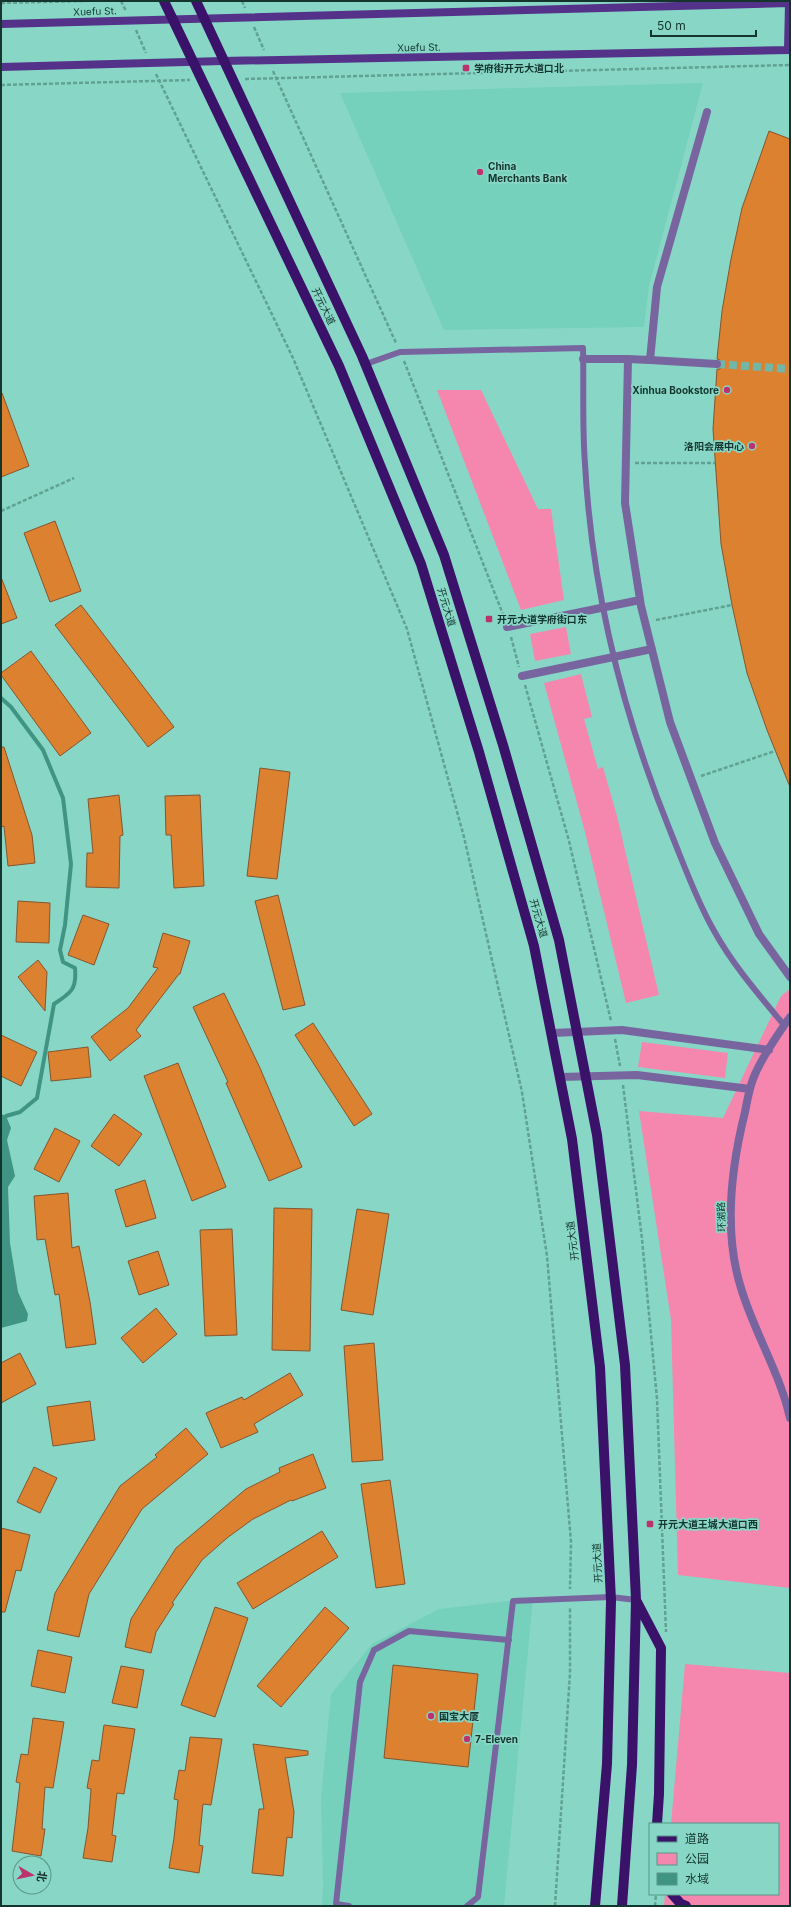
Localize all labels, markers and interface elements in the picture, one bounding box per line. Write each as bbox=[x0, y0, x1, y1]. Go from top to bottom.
street label: Xuefu St. bbox=[73, 4, 117, 18]
scale bar bbox=[651, 12, 756, 38]
text: 50 m bbox=[657, 18, 686, 33]
street label: Xuefu St. bbox=[397, 41, 441, 53]
place label: 学府街开元大道口北 bbox=[474, 62, 564, 74]
marker: 学府街开元大道口北 bbox=[461, 63, 471, 73]
place label: China Merchants Bank bbox=[488, 160, 567, 184]
marker: China Merchants Bank bbox=[475, 167, 485, 177]
street label: 开元大道 bbox=[310, 285, 338, 327]
place label: Xinhua Bookstore bbox=[632, 384, 719, 396]
marker: Xinhua Bookstore bbox=[722, 385, 732, 395]
place label: 洛阳会展中心 bbox=[684, 440, 744, 452]
marker: 洛阳会展中心 bbox=[747, 441, 757, 451]
street label: 开元大道 bbox=[435, 586, 459, 628]
place label: 开元大道学府街口东 bbox=[497, 613, 587, 625]
marker: 开元大道学府街口东 bbox=[484, 614, 494, 624]
street label: 开元大道 bbox=[528, 897, 550, 939]
street label: 环湖路 bbox=[714, 1202, 728, 1232]
street label: 开元大道 bbox=[564, 1220, 580, 1262]
place label: 开元大道王城大道口西 bbox=[658, 1518, 758, 1530]
marker: 开元大道王城大道口西 bbox=[645, 1519, 655, 1529]
street label: 开元大道 bbox=[590, 1543, 604, 1583]
place label: 国宝大厦 bbox=[439, 1710, 479, 1722]
marker: 国宝大厦 bbox=[426, 1711, 436, 1721]
place label: 7-Eleven bbox=[475, 1733, 518, 1745]
marker: 7-Eleven bbox=[462, 1734, 472, 1744]
legend bbox=[649, 1823, 779, 1895]
text: 道路 bbox=[685, 1831, 709, 1846]
text: 公园 bbox=[685, 1851, 709, 1866]
north arrow bbox=[12, 1855, 52, 1895]
text: 北 bbox=[34, 1870, 50, 1883]
text: 水域 bbox=[685, 1871, 709, 1886]

